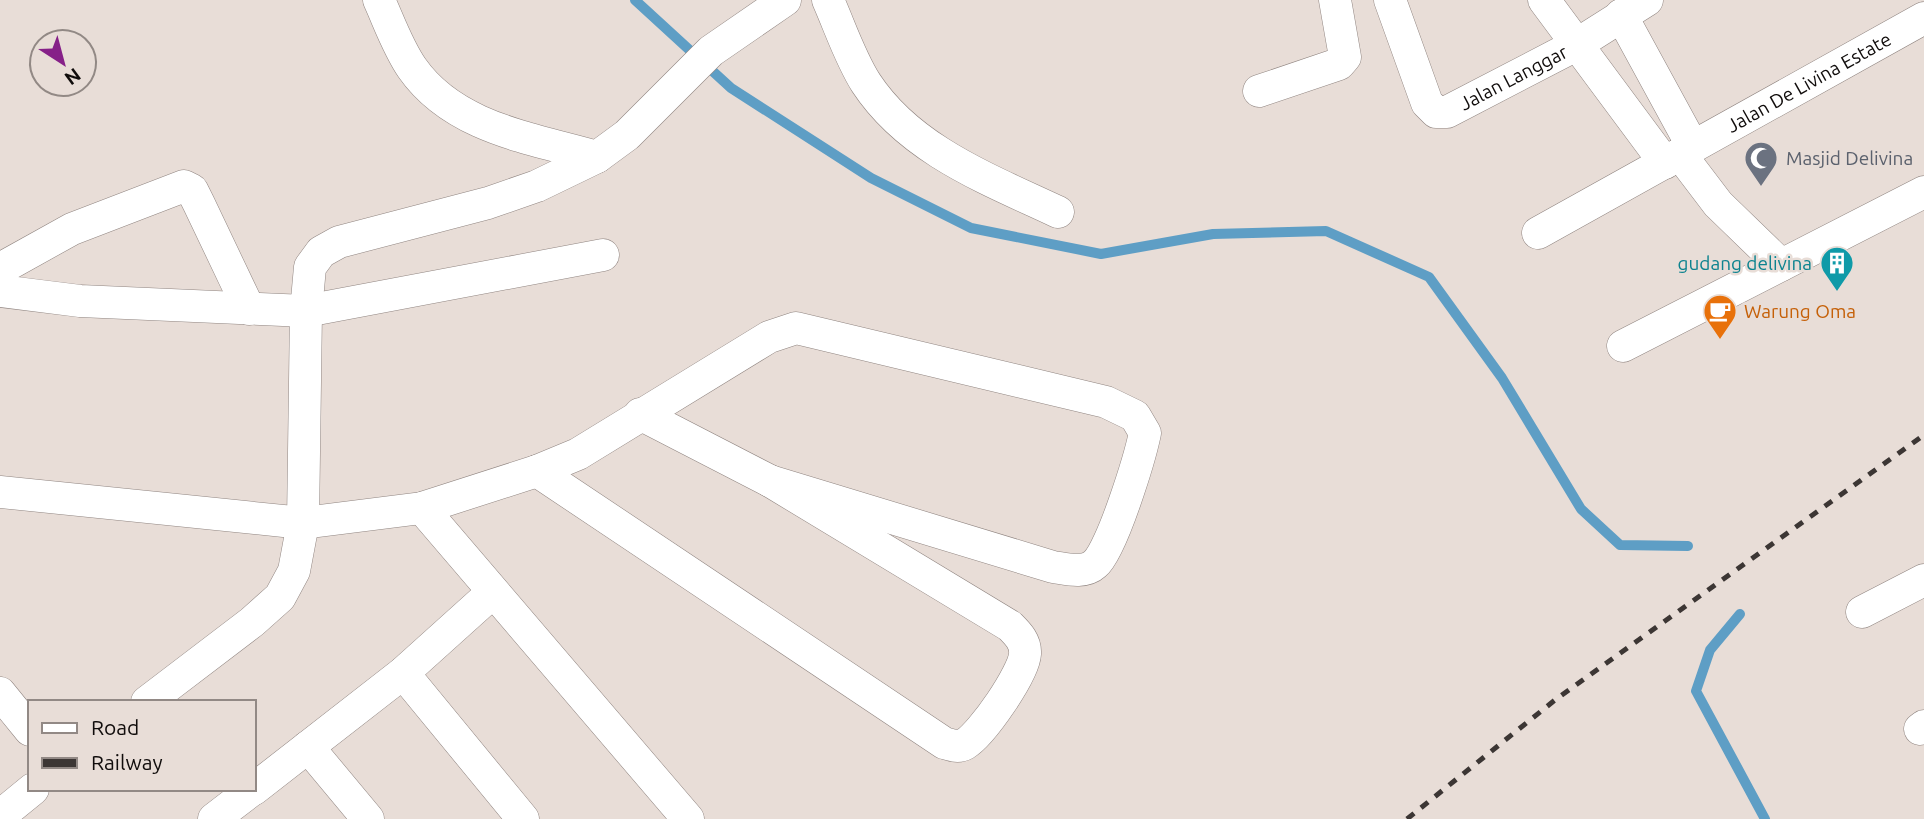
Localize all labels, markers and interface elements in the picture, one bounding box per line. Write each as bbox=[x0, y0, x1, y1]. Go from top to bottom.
north arrow bbox=[28, 28, 98, 98]
street label: Jalan De Livina Estate bbox=[1723, 28, 1895, 137]
street label: Jalan Langgar bbox=[1456, 40, 1571, 115]
text: N bbox=[61, 64, 85, 90]
mosque icon: Masjid Delivina bbox=[1742, 139, 1780, 188]
place label: Masjid Delivina bbox=[1786, 147, 1913, 169]
building icon: gudang delivina bbox=[1818, 244, 1856, 293]
place label: gudang delivina bbox=[1678, 252, 1812, 274]
cafe icon: Warung Oma bbox=[1701, 292, 1739, 341]
place label: Warung Oma bbox=[1744, 300, 1856, 322]
legend bbox=[28, 700, 256, 791]
text: Road bbox=[91, 715, 139, 739]
text: Railway bbox=[91, 750, 163, 774]

